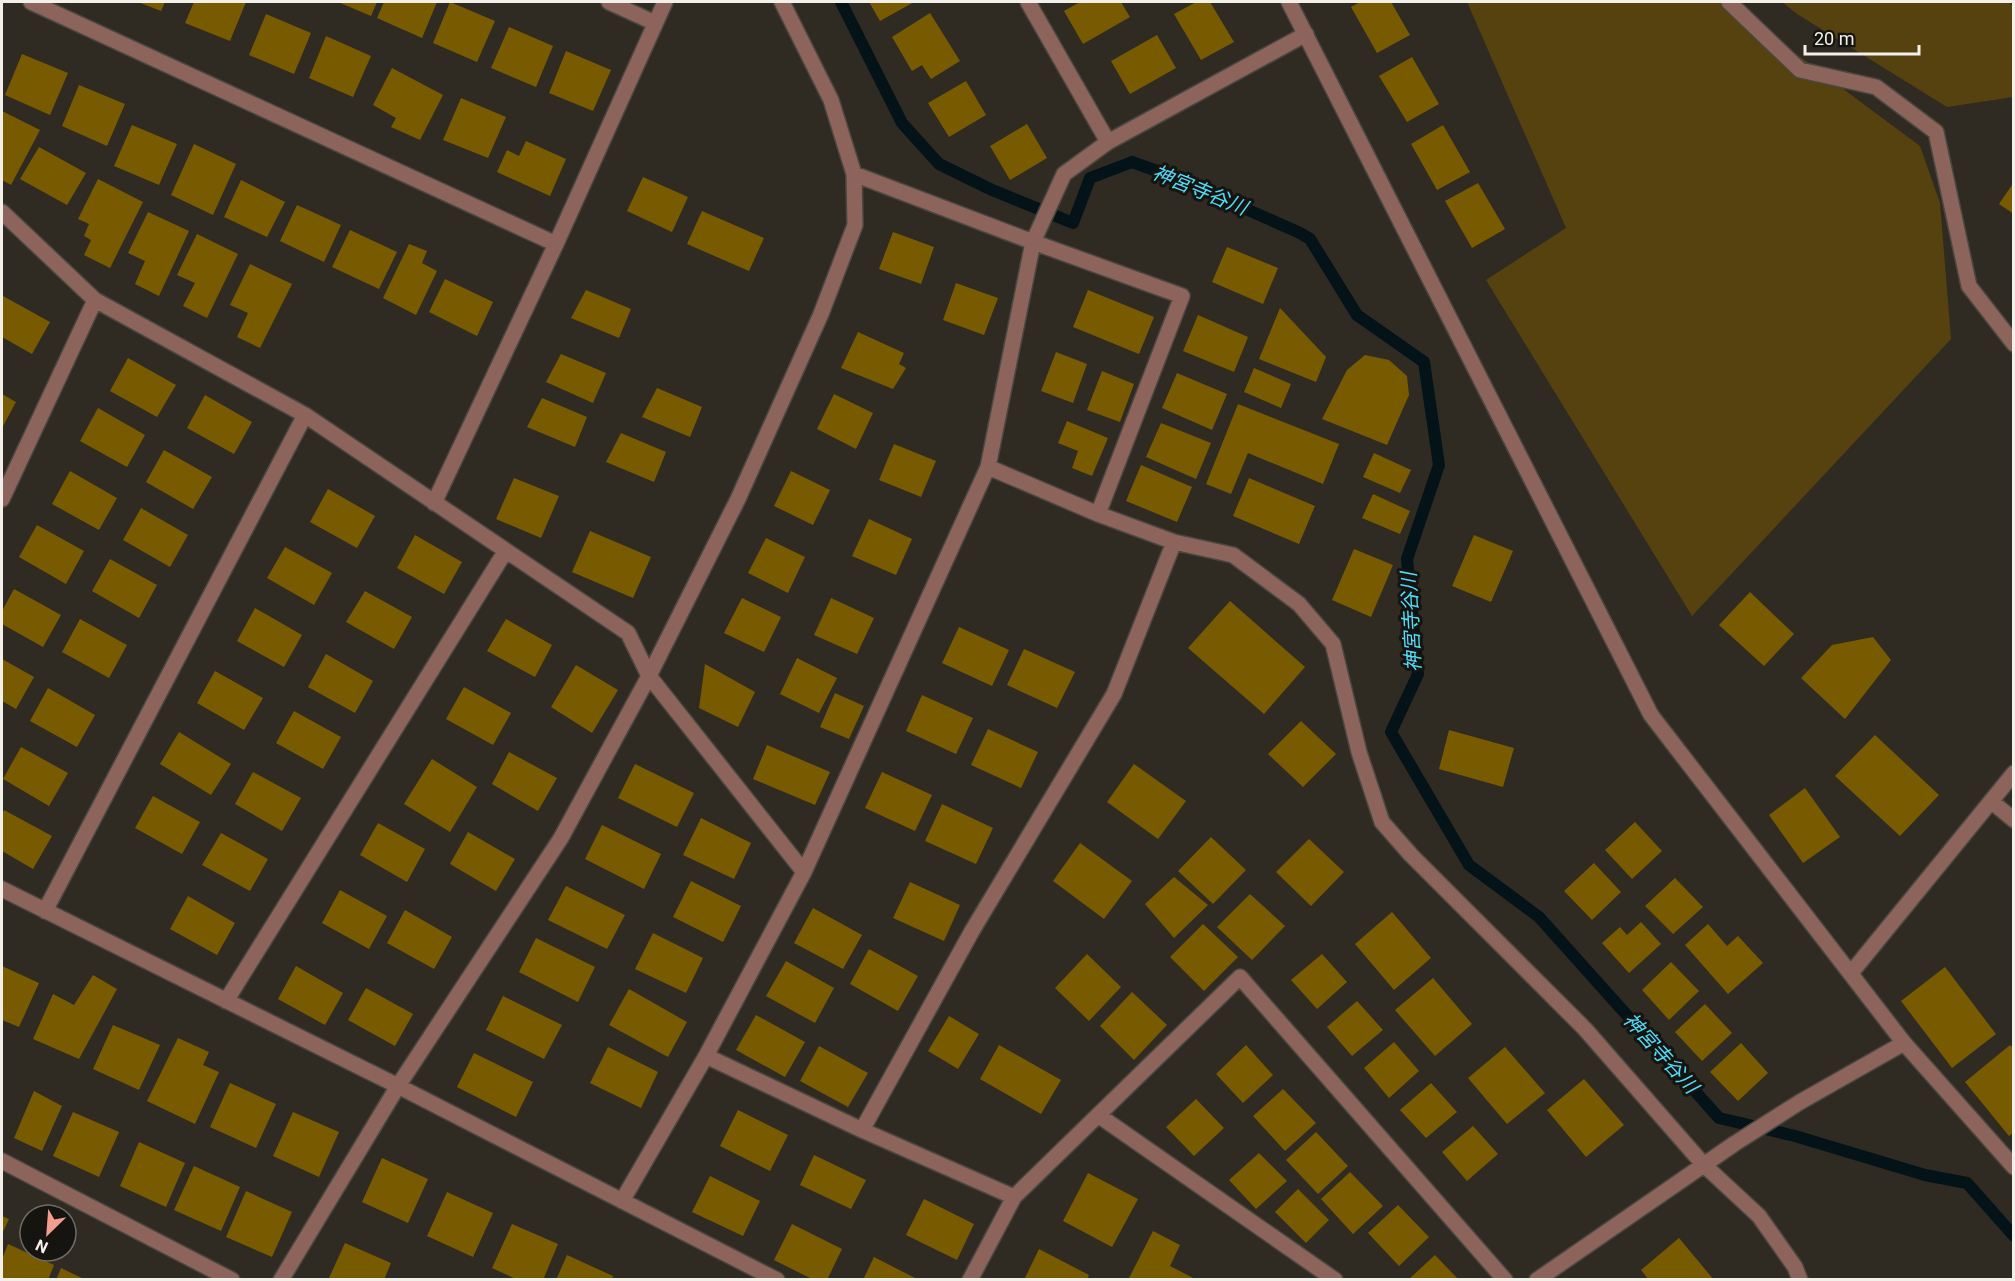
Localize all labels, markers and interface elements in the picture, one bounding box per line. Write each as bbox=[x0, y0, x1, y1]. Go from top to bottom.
scale bar bbox=[1805, 18, 1919, 56]
text: 20 m bbox=[1814, 28, 1854, 49]
water label: 神宮寺谷川 bbox=[1149, 160, 1253, 221]
water label: 神宮寺谷川 bbox=[1396, 569, 1426, 673]
water label: 神宮寺谷川 bbox=[1619, 1008, 1705, 1100]
north arrow bbox=[18, 1203, 78, 1263]
text: N bbox=[33, 1235, 51, 1257]

